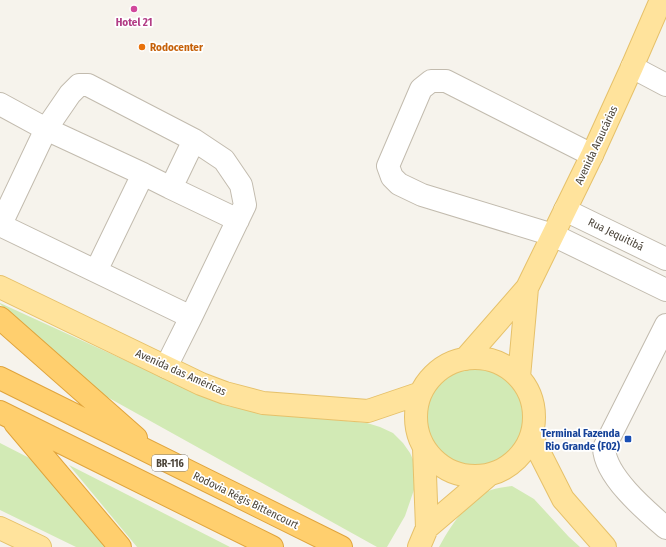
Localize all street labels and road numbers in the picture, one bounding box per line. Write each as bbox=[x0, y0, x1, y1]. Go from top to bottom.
street label: Avenida Araucárias bbox=[572, 103, 621, 187]
street label: Rua Jequitibá bbox=[586, 215, 646, 253]
street label: Avenida das Américas bbox=[133, 347, 228, 398]
road number: BR-116 bbox=[152, 455, 188, 471]
street label: Rodovia Régis Bittencourt bbox=[191, 469, 301, 532]

